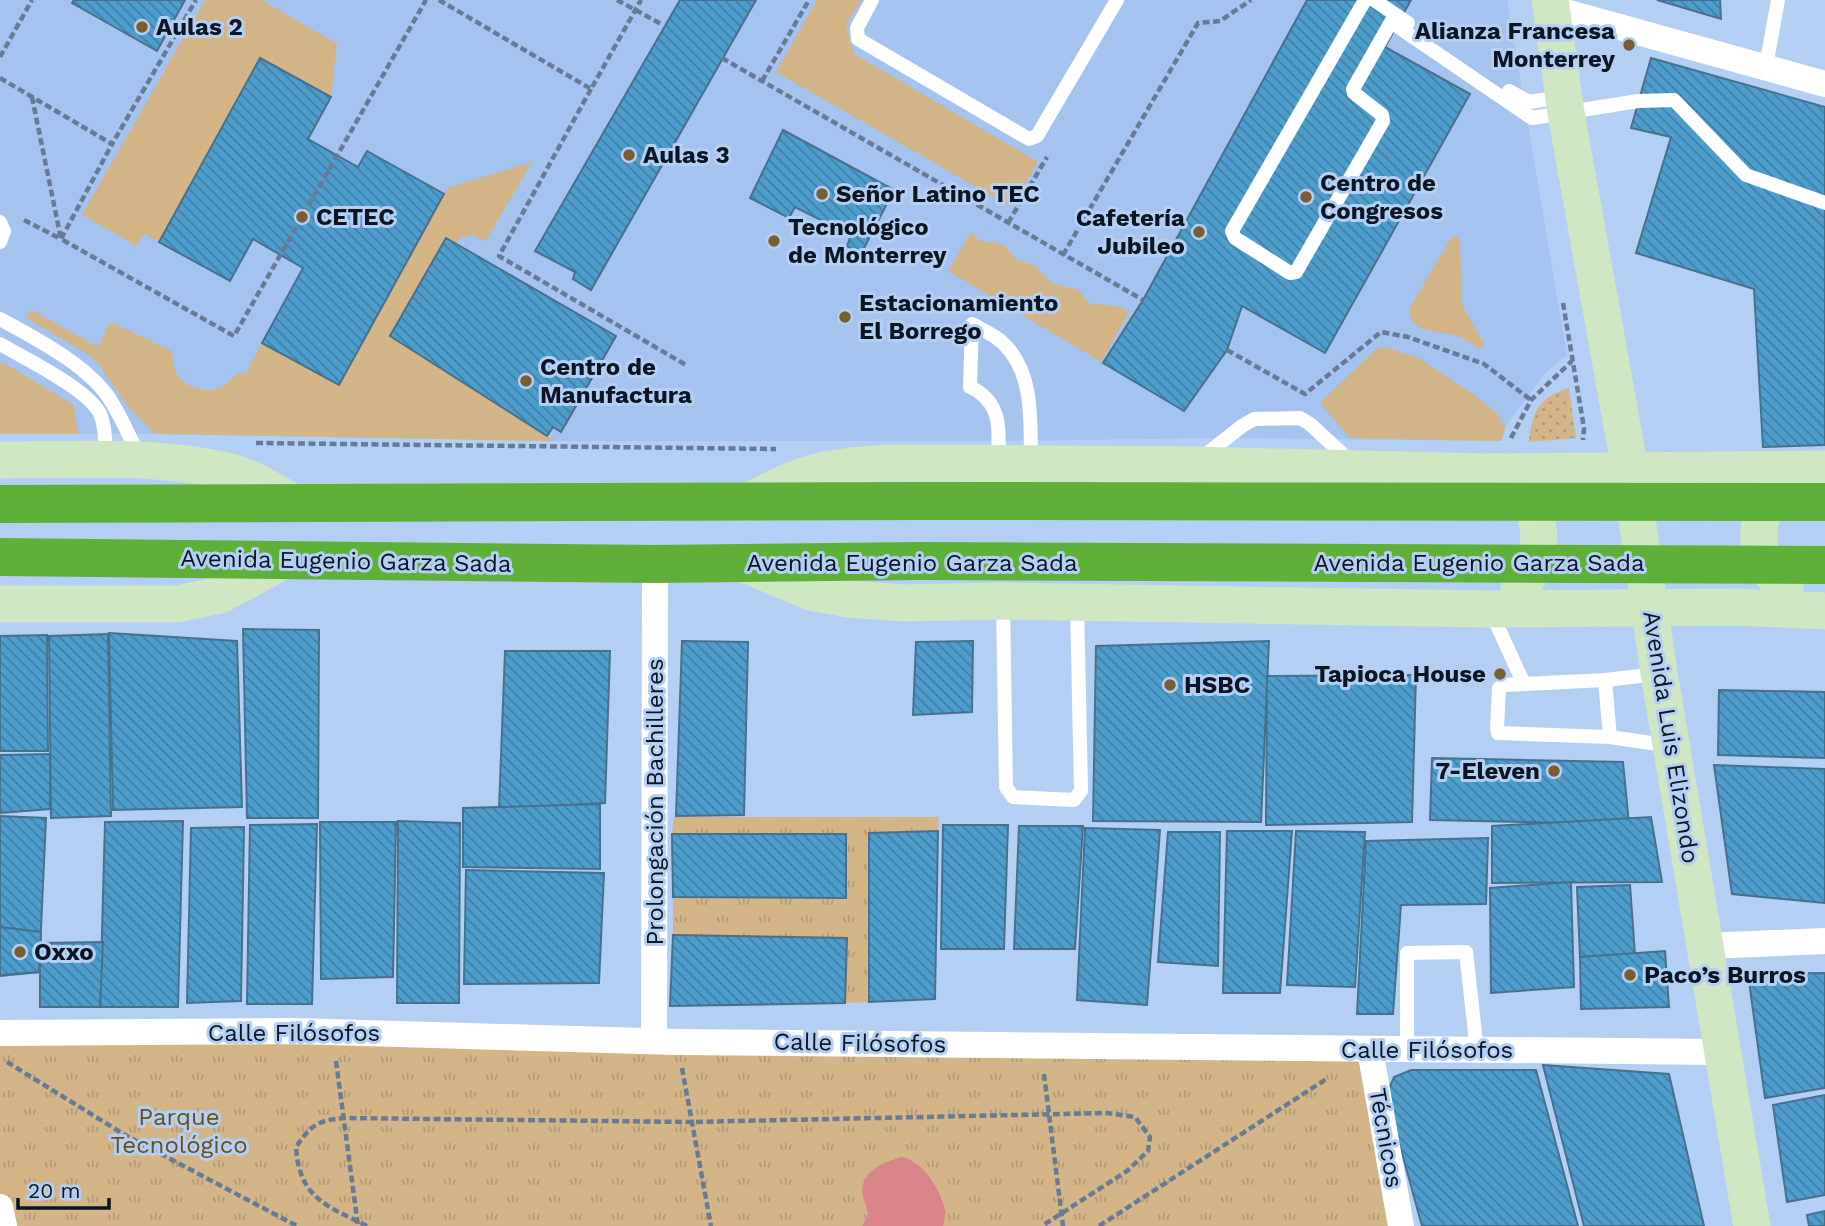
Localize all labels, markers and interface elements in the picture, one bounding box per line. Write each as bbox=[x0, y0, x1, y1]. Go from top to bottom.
place label: Aulas 2 bbox=[156, 13, 243, 41]
place label: Alianza Francesa Monterrey bbox=[1415, 17, 1615, 73]
marker: Aulas 2 bbox=[134, 19, 150, 35]
marker: Alianza Francesa Monterrey bbox=[1621, 37, 1637, 53]
place label: Aulas 3 bbox=[643, 141, 730, 169]
marker: Aulas 3 bbox=[621, 147, 637, 163]
place label: Centro de Congresos bbox=[1320, 169, 1443, 225]
place label: Señor Latino TEC bbox=[836, 180, 1040, 208]
marker: Señor Latino TEC bbox=[814, 186, 830, 202]
marker: Centro de Congresos bbox=[1298, 189, 1314, 205]
place label: CETEC bbox=[316, 203, 395, 231]
place label: Cafetería Jubileo bbox=[1076, 204, 1185, 260]
marker: CETEC bbox=[294, 209, 310, 225]
place label: Tecnológico de Monterrey bbox=[788, 213, 947, 269]
marker: Cafetería Jubileo bbox=[1191, 224, 1207, 240]
marker: Tecnológico de Monterrey bbox=[766, 233, 782, 249]
place label: Estacionamiento El Borrego bbox=[859, 289, 1058, 345]
marker: Estacionamiento El Borrego bbox=[837, 309, 853, 325]
place label: Centro de Manufactura bbox=[540, 353, 692, 409]
marker: Centro de Manufactura bbox=[518, 373, 534, 389]
street label: Avenida Eugenio Garza Sada bbox=[180, 544, 512, 578]
street label: Avenida Eugenio Garza Sada bbox=[746, 549, 1078, 577]
street label: Avenida Eugenio Garza Sada bbox=[1313, 549, 1645, 577]
street label: Avenida Luis Elizondo bbox=[1637, 609, 1705, 865]
street label: Prolongación Bachilleres bbox=[641, 658, 669, 946]
place label: Tapioca House bbox=[1314, 660, 1486, 688]
marker: Tapioca House bbox=[1492, 666, 1508, 682]
place label: HSBC bbox=[1184, 671, 1250, 699]
marker: HSBC bbox=[1162, 677, 1178, 693]
place label: 7-Eleven bbox=[1436, 757, 1540, 785]
marker: 7-Eleven bbox=[1546, 763, 1562, 779]
place label: Oxxo bbox=[34, 938, 94, 966]
marker: Oxxo bbox=[12, 944, 28, 960]
place label: Paco’s Burros bbox=[1644, 961, 1806, 989]
marker: Paco’s Burros bbox=[1622, 967, 1638, 983]
street label: Calle Filósofos bbox=[208, 1019, 380, 1047]
street label: Calle Filósofos bbox=[774, 1027, 946, 1059]
street label: Calle Filósofos bbox=[1341, 1036, 1513, 1064]
street label: Técnicos bbox=[1363, 1086, 1409, 1190]
park label: Parque Tecnológico bbox=[110, 1103, 248, 1159]
scale bar bbox=[18, 1166, 108, 1210]
text: 20 m bbox=[28, 1178, 80, 1203]

